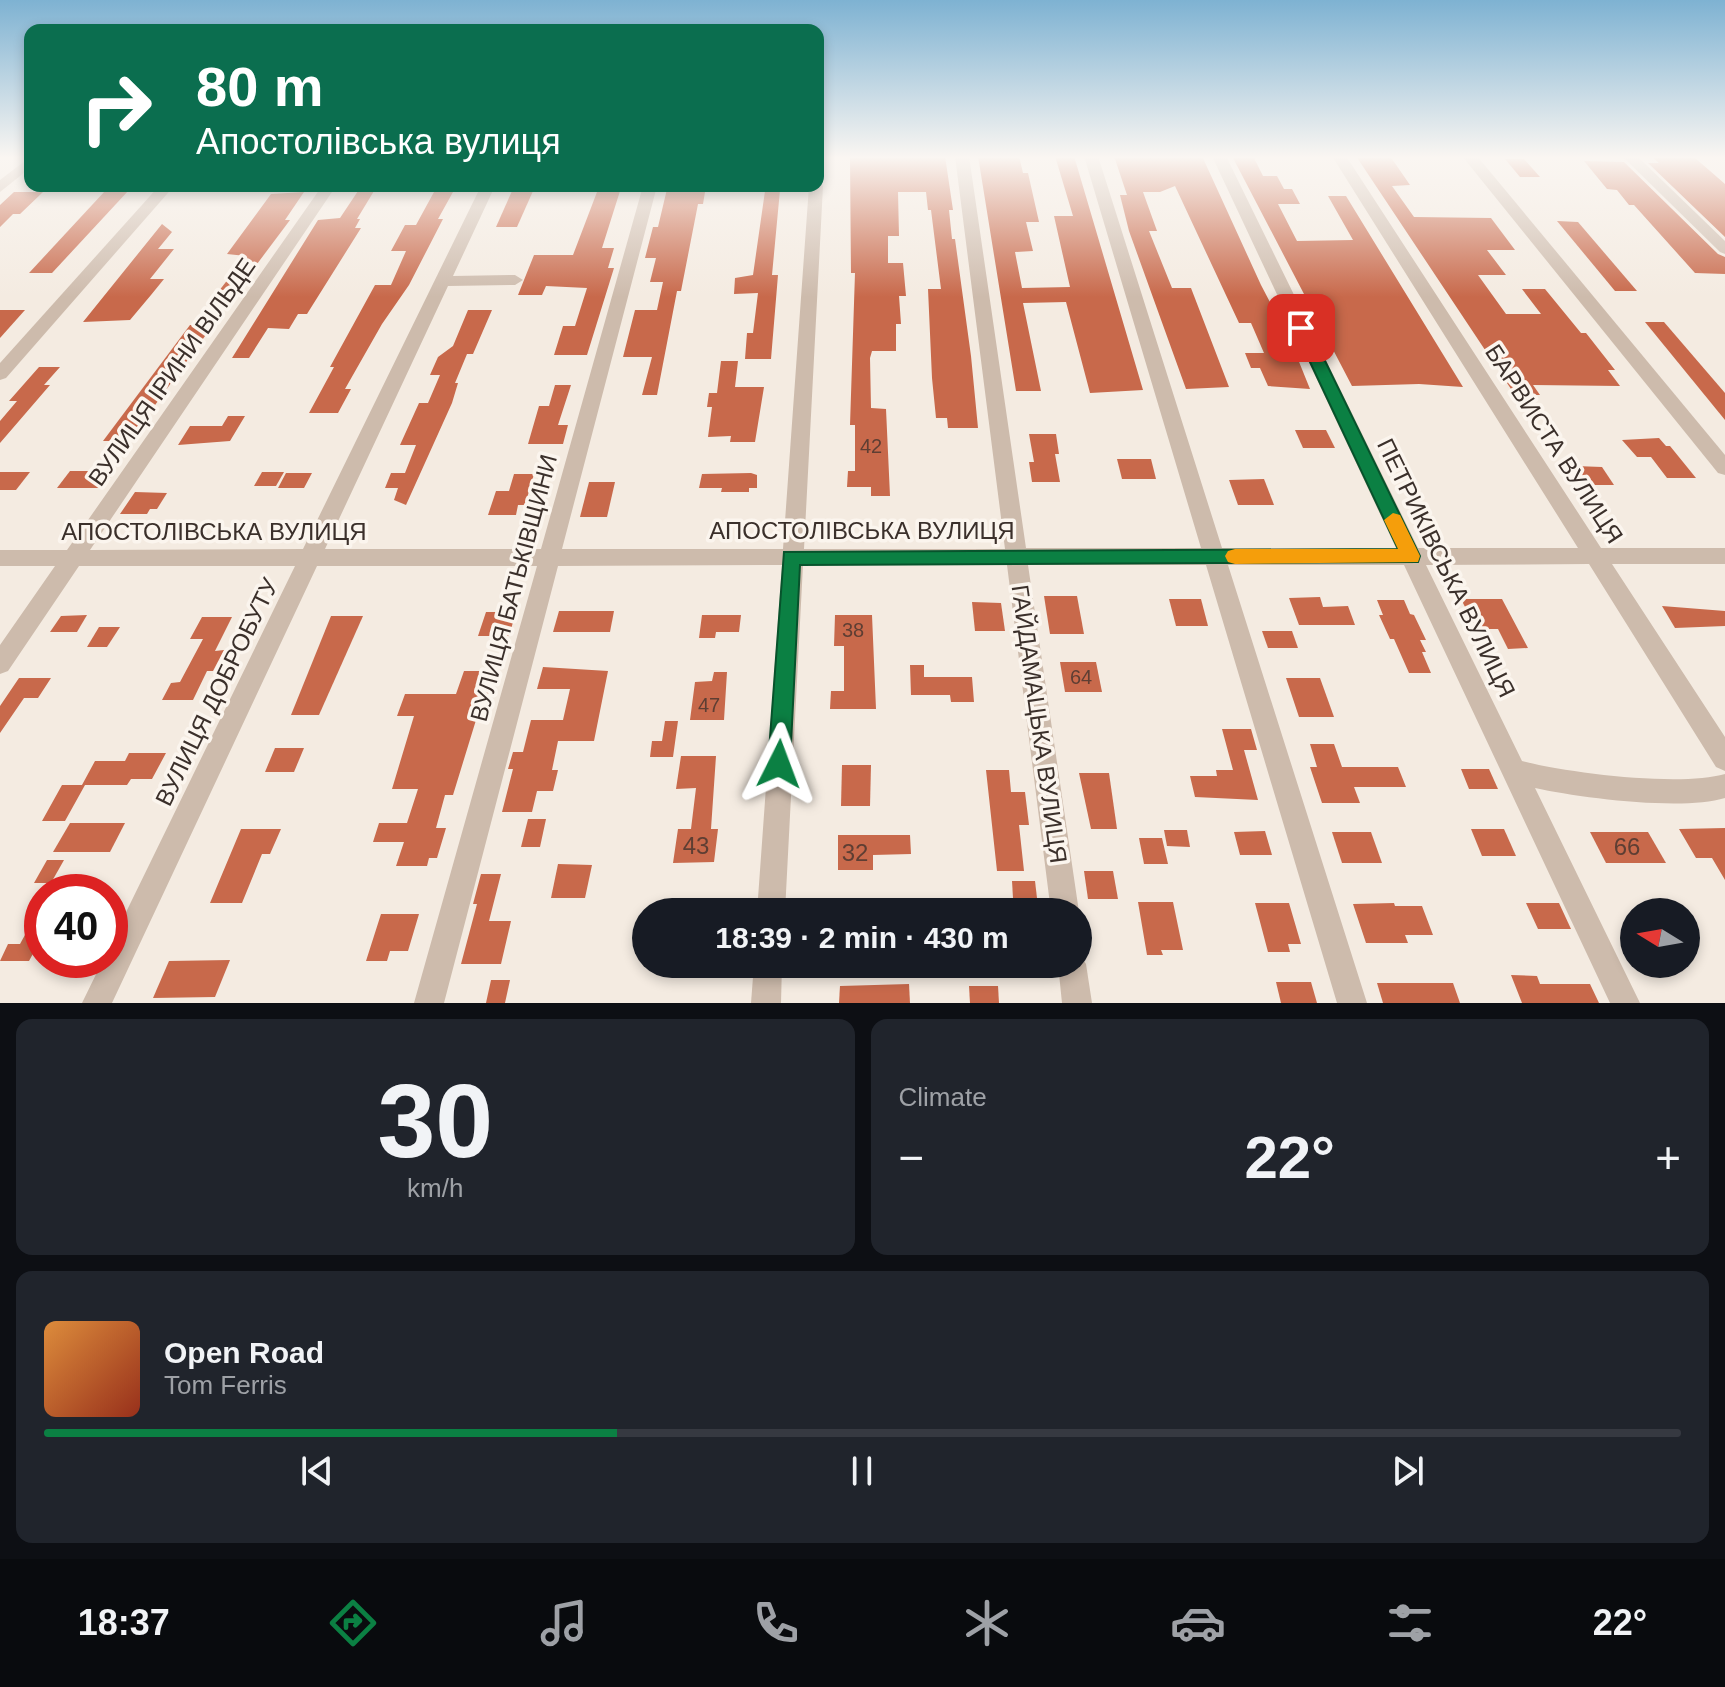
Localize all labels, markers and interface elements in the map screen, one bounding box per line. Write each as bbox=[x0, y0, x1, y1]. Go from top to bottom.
text: 80 m bbox=[196, 55, 324, 118]
icon: right bbox=[64, 56, 168, 160]
text: Апостолівська вулиця bbox=[196, 121, 561, 162]
street label: ВУЛИЦЯ ІРИНИ ВІЛЬДЕ bbox=[83, 253, 261, 491]
pin bbox=[1267, 294, 1335, 362]
icon: arrive bbox=[1279, 306, 1323, 350]
street label: БАРВИСТА ВУЛИЦЯ bbox=[1480, 339, 1629, 548]
street label: ПЕТРИКІВСЬКА ВУЛИЦЯ bbox=[1372, 434, 1521, 702]
house number: 42 bbox=[860, 435, 882, 457]
street label: ВУЛИЦЯ БАТЬКІВЩИНИ bbox=[465, 451, 562, 724]
street label: АПОСТОЛІВСЬКА ВУЛИЦЯ bbox=[709, 517, 1015, 544]
street label: АПОСТОЛІВСЬКА ВУЛИЦЯ bbox=[61, 518, 367, 545]
street label: ВУЛИЦЯ ДОБРОБУТУ bbox=[150, 573, 284, 810]
street label: ГАЙДАМАЦЬКА ВУЛИЦЯ bbox=[1007, 583, 1072, 865]
house number: 38 bbox=[842, 619, 864, 641]
house number: 64 bbox=[1070, 666, 1092, 688]
house number: 47 bbox=[698, 694, 720, 716]
position arrow bbox=[737, 722, 821, 806]
house number: 43 bbox=[683, 832, 709, 859]
house number: 66 bbox=[1614, 833, 1640, 860]
house number: 32 bbox=[842, 839, 868, 866]
speed limit sign: 40 bbox=[24, 874, 128, 978]
north arrow bbox=[1620, 898, 1700, 978]
map controls bbox=[1620, 898, 1700, 978]
text: 18:39 · 2 min · 430 m bbox=[715, 921, 1009, 954]
text: 30 bbox=[377, 1063, 493, 1179]
text: Climate bbox=[899, 1082, 987, 1112]
text: 22° bbox=[1244, 1124, 1335, 1191]
text: − bbox=[899, 1133, 924, 1182]
text: + bbox=[1655, 1133, 1681, 1182]
text: km/h bbox=[407, 1173, 463, 1203]
text: Open Road bbox=[164, 1336, 324, 1369]
text: Tom Ferris bbox=[164, 1370, 287, 1400]
icon: previous bbox=[295, 1449, 339, 1493]
icon: pause bbox=[840, 1449, 884, 1493]
icon: next bbox=[1386, 1449, 1430, 1493]
icon: directions bbox=[325, 1595, 381, 1651]
icon: music bbox=[536, 1595, 592, 1651]
icon: phone bbox=[748, 1595, 804, 1651]
icon: climate bbox=[959, 1595, 1015, 1651]
icon: car bbox=[1170, 1595, 1226, 1651]
icon: filters bbox=[1382, 1595, 1438, 1651]
text: 18:37 bbox=[78, 1602, 170, 1643]
text: 22° bbox=[1593, 1602, 1647, 1643]

